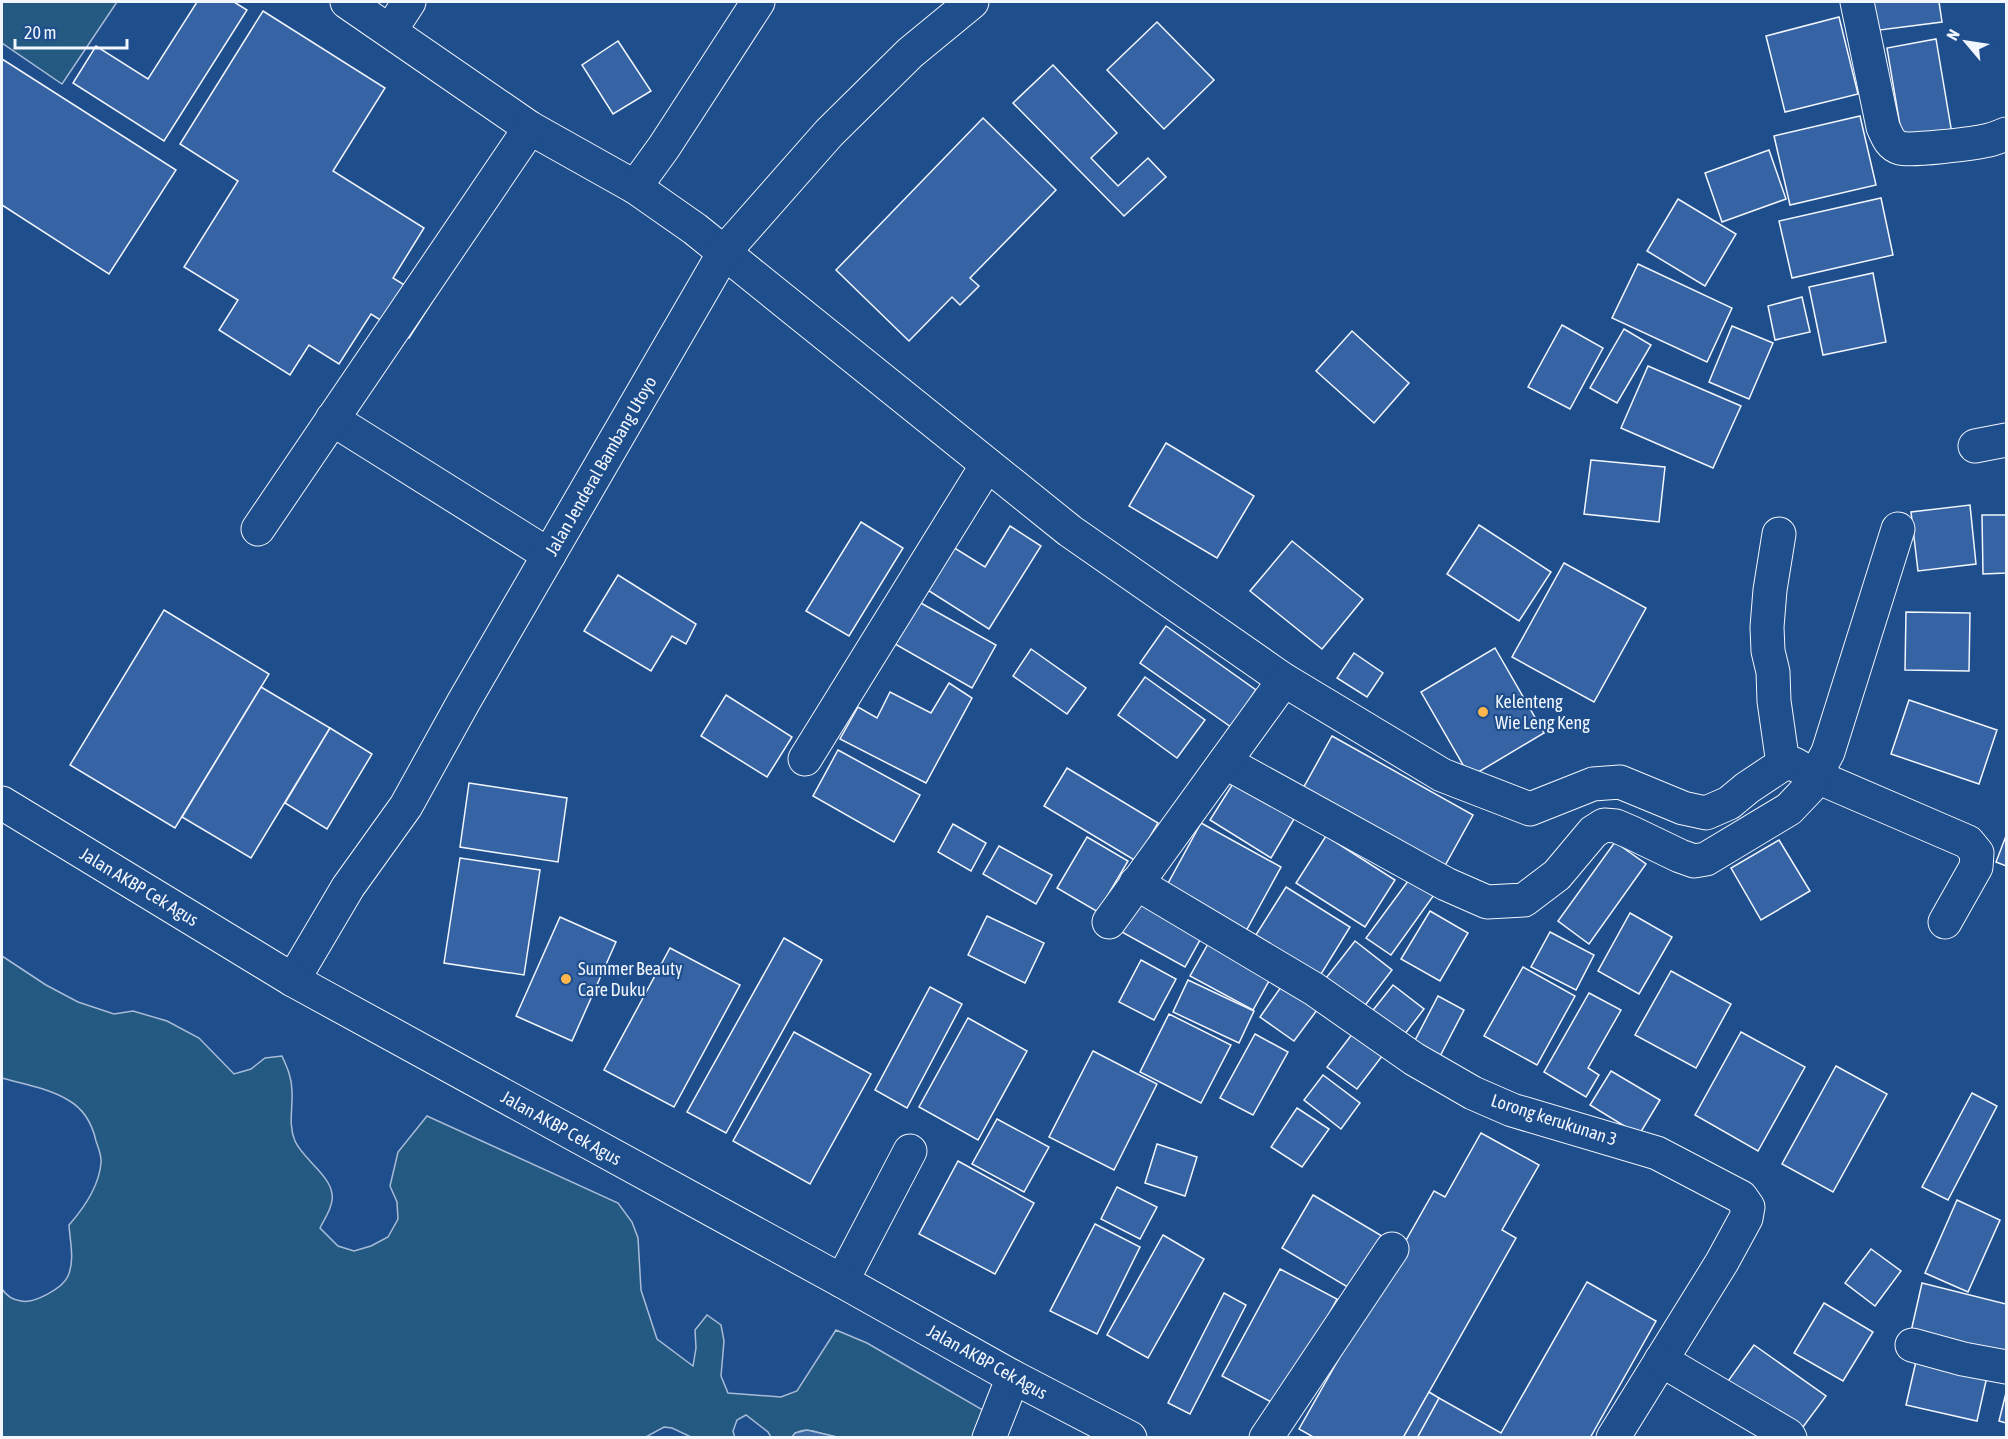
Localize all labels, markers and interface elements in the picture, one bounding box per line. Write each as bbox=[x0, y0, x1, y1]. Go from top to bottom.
scale bar bbox=[15, 12, 128, 50]
north arrow bbox=[1936, 12, 1996, 72]
text: 20 m bbox=[24, 22, 56, 43]
text: N bbox=[1943, 26, 1963, 43]
street label: Jalan Jenderal Bambang Utoyo bbox=[541, 372, 661, 559]
place label: Kelenteng Wie Leng Keng bbox=[1495, 691, 1590, 733]
marker: Kelenteng Wie Leng Keng bbox=[1476, 705, 1490, 719]
street label: Jalan AKBP Cek Agus bbox=[76, 843, 202, 930]
place label: Summer Beauty Care Duku bbox=[578, 958, 683, 1000]
marker: Summer Beauty Care Duku bbox=[559, 972, 573, 986]
street label: Jalan AKBP Cek Agus bbox=[497, 1086, 625, 1169]
street label: Lorong kerukunan 3 bbox=[1488, 1089, 1620, 1150]
street label: Jalan AKBP Cek Agus bbox=[923, 1320, 1051, 1403]

